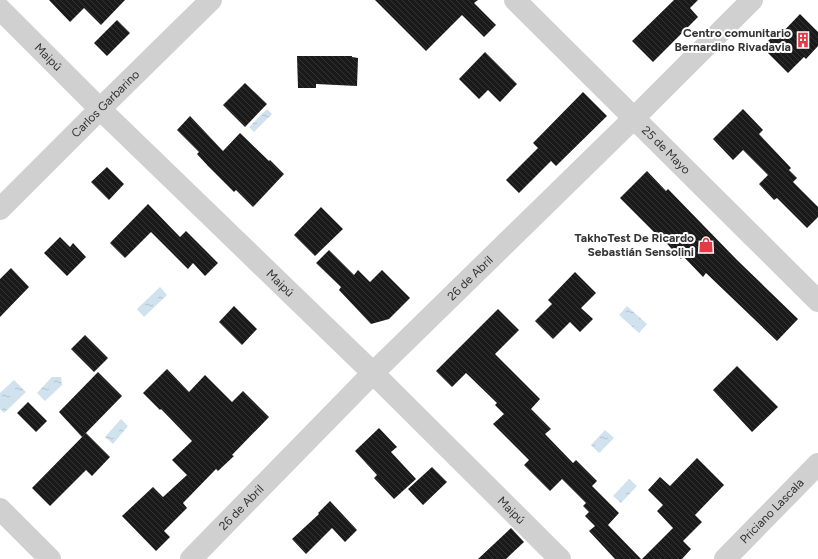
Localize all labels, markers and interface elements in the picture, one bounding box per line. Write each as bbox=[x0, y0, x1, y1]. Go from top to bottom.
place label: Centro comunitario Bernardino Rivadavia bbox=[674, 26, 791, 54]
building icon: Centro comunitario Bernardino Rivadavia bbox=[794, 31, 812, 49]
street label: Maipú bbox=[32, 41, 65, 74]
street label: Carlos Garbarino bbox=[69, 67, 142, 140]
street label: 25 de Mayo bbox=[639, 123, 693, 177]
place label: TakhoTest De Ricardo Sebastián Sensolini bbox=[575, 231, 694, 259]
shop icon: TakhoTest De Ricardo Sebastián Sensolini bbox=[697, 236, 715, 254]
street label: 26 de Abril bbox=[445, 253, 496, 303]
street label: Maipú bbox=[263, 267, 297, 300]
street label: Priciano Lascala bbox=[737, 476, 807, 546]
street label: 26 de Abril bbox=[216, 482, 267, 533]
street label: Maipú bbox=[495, 494, 528, 527]

